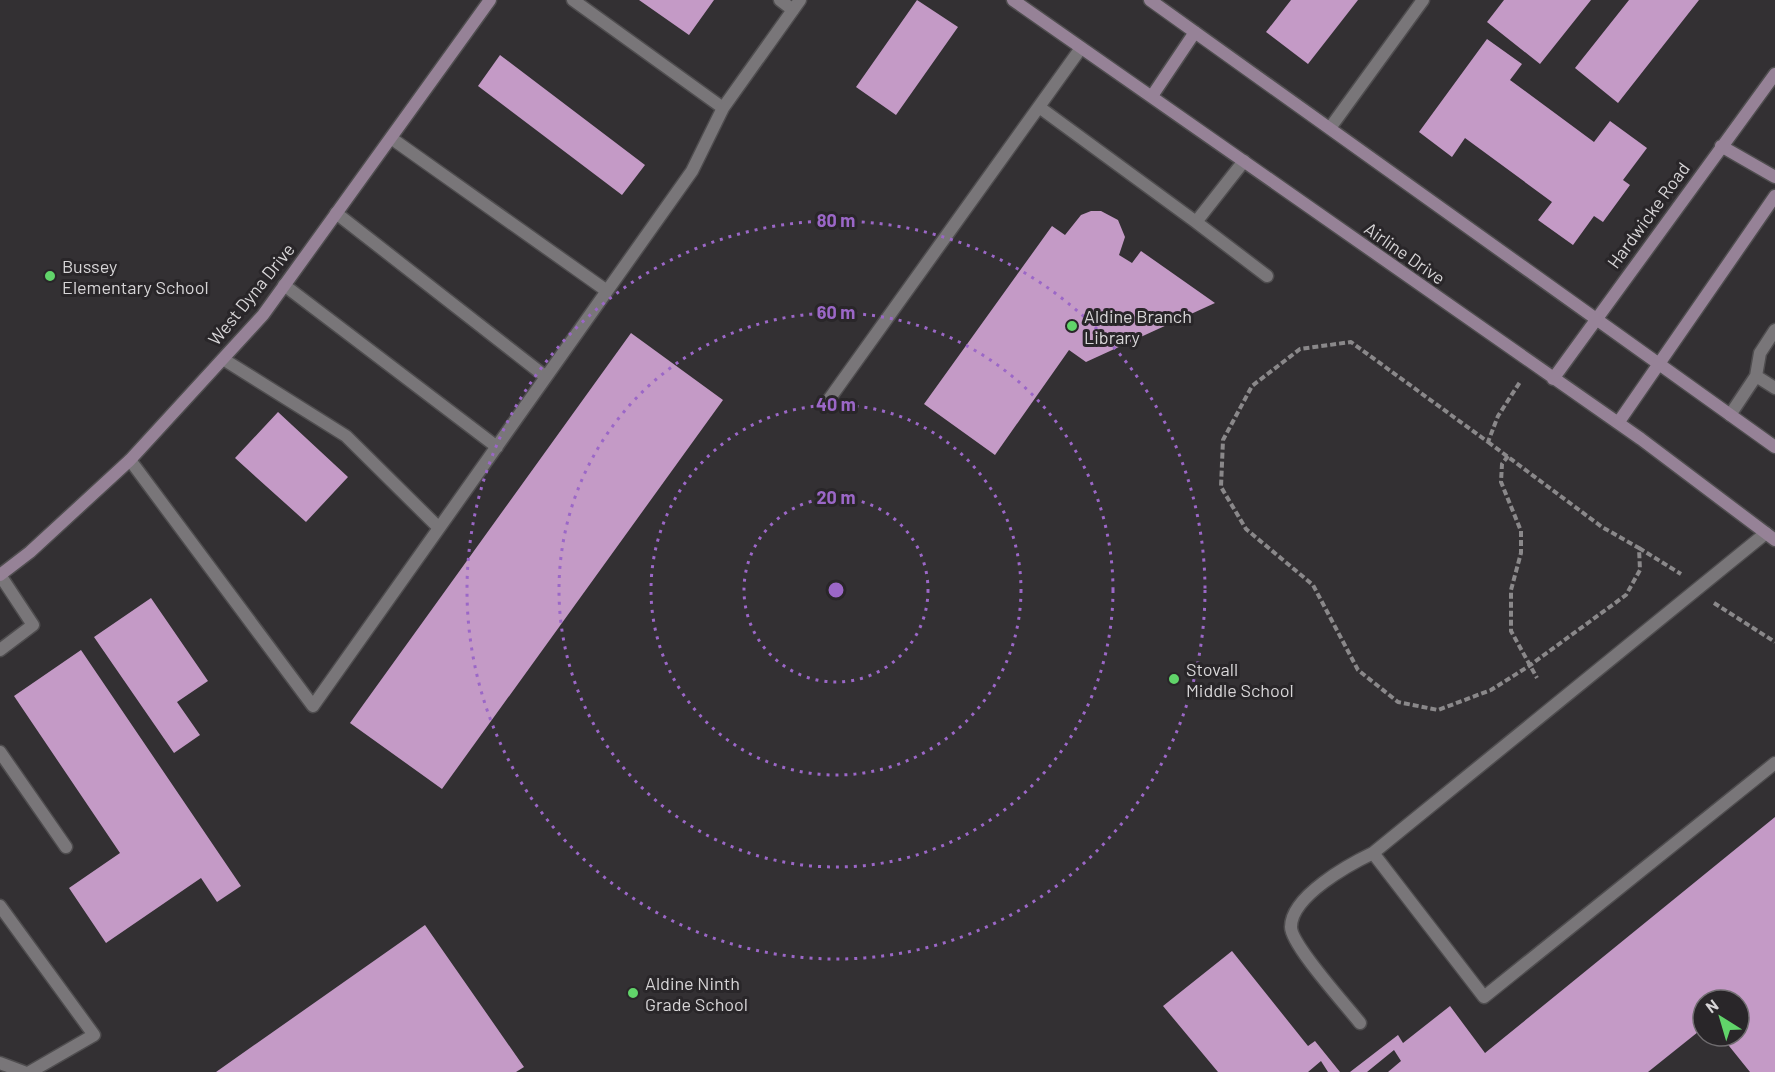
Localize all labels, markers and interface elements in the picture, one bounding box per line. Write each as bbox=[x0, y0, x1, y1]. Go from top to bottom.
street label: Hardwicke Road bbox=[1602, 158, 1694, 272]
text: 80 m bbox=[817, 209, 855, 231]
street label: Airline Drive bbox=[1360, 217, 1450, 289]
street label: West Dyna Drive bbox=[203, 238, 299, 350]
place label: Bussey Elementary School bbox=[62, 255, 209, 298]
marker: Bussey Elementary School bbox=[43, 269, 57, 283]
text: 60 m bbox=[817, 301, 855, 323]
place label: Aldine Branch Library bbox=[1084, 305, 1192, 348]
marker: Aldine Branch Library bbox=[1065, 319, 1079, 333]
text: 40 m bbox=[816, 393, 856, 415]
text: 20 m bbox=[817, 486, 855, 508]
centre of rings bbox=[826, 580, 846, 600]
place label: Stovall Middle School bbox=[1186, 658, 1294, 701]
marker: Stovall Middle School bbox=[1167, 672, 1181, 686]
place label: Aldine Ninth Grade School bbox=[645, 972, 748, 1015]
marker: Aldine Ninth Grade School bbox=[626, 986, 640, 1000]
north arrow bbox=[1691, 988, 1751, 1048]
text: N bbox=[1702, 995, 1722, 1016]

